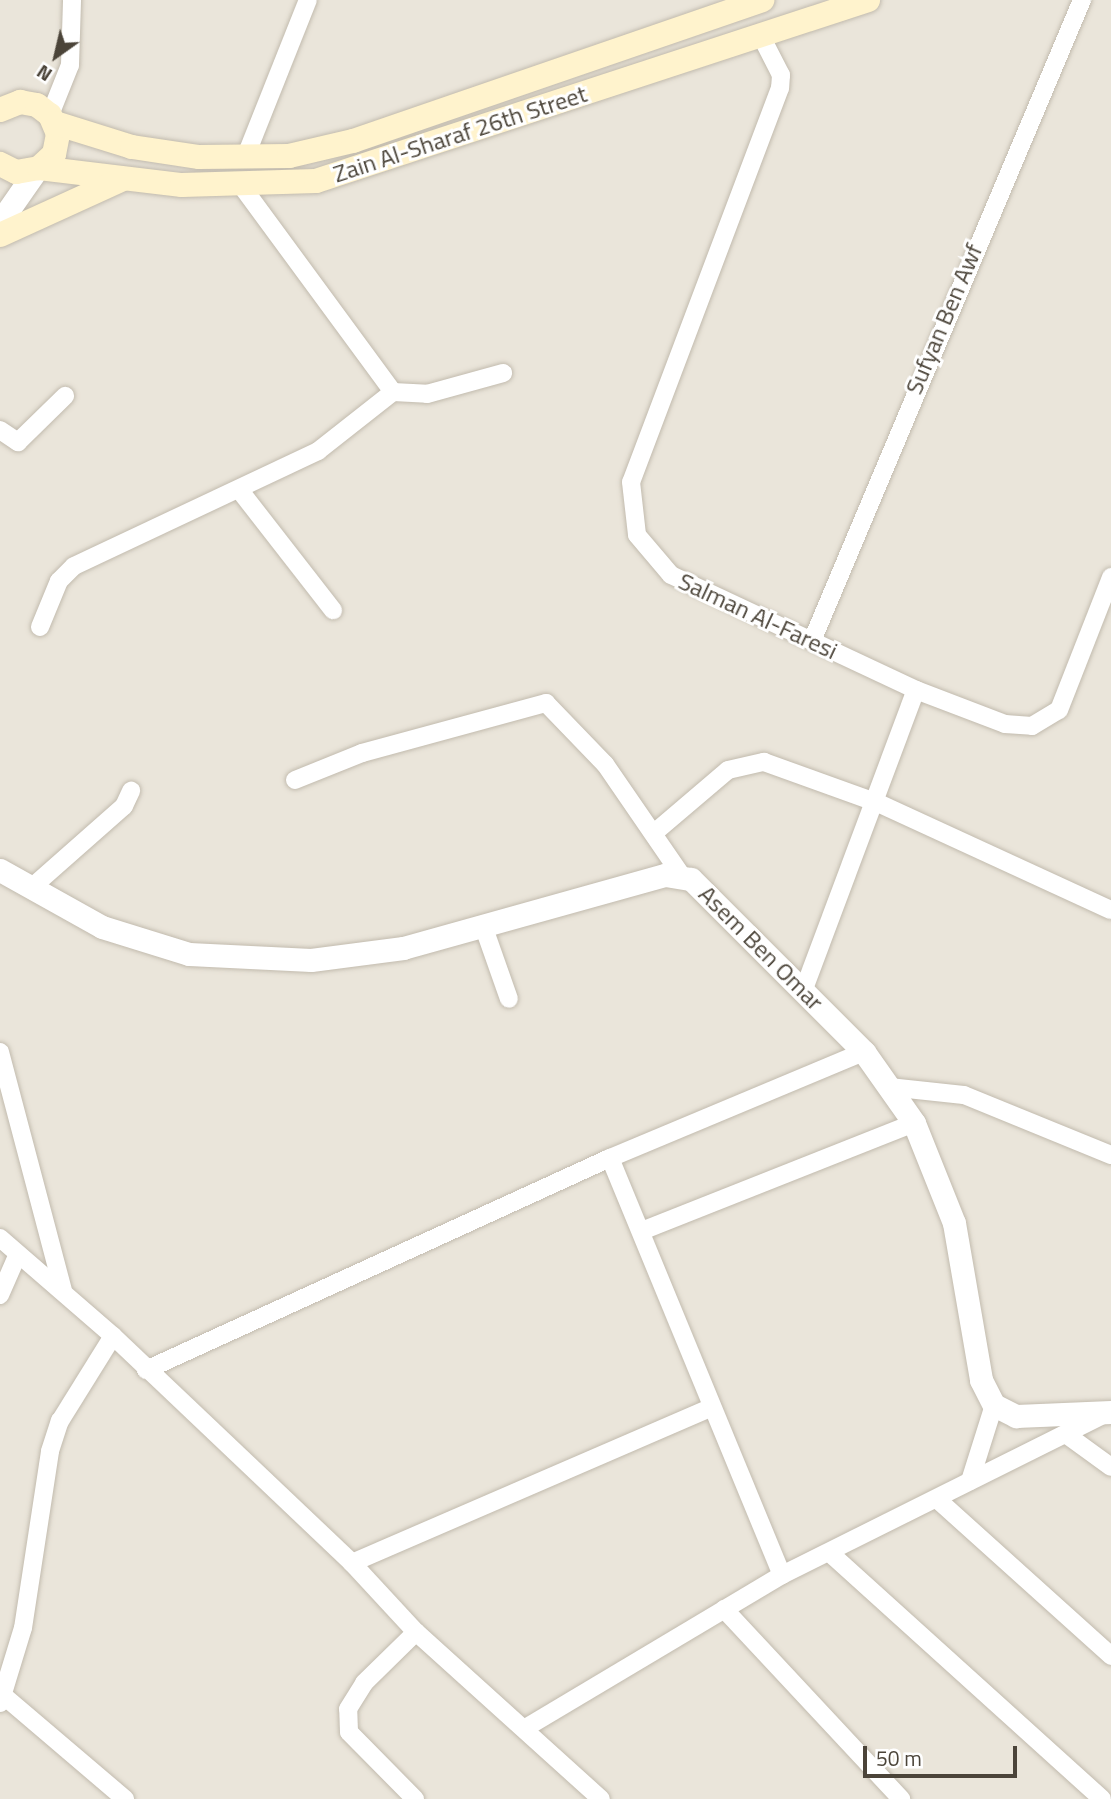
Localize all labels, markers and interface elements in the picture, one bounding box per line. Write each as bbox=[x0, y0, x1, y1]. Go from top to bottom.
north arrow bbox=[21, 21, 91, 91]
text: N bbox=[30, 58, 58, 90]
street label: Zain Al-Sharaf 26th Street bbox=[330, 79, 590, 189]
street label: Sufyan Ben Awf bbox=[899, 240, 989, 398]
street label: Salman Al-Faresi bbox=[674, 567, 842, 665]
street label: Asem Ben Omar bbox=[693, 880, 829, 1016]
scale bar bbox=[866, 1732, 1020, 1776]
text: 50 m bbox=[876, 1742, 922, 1774]

